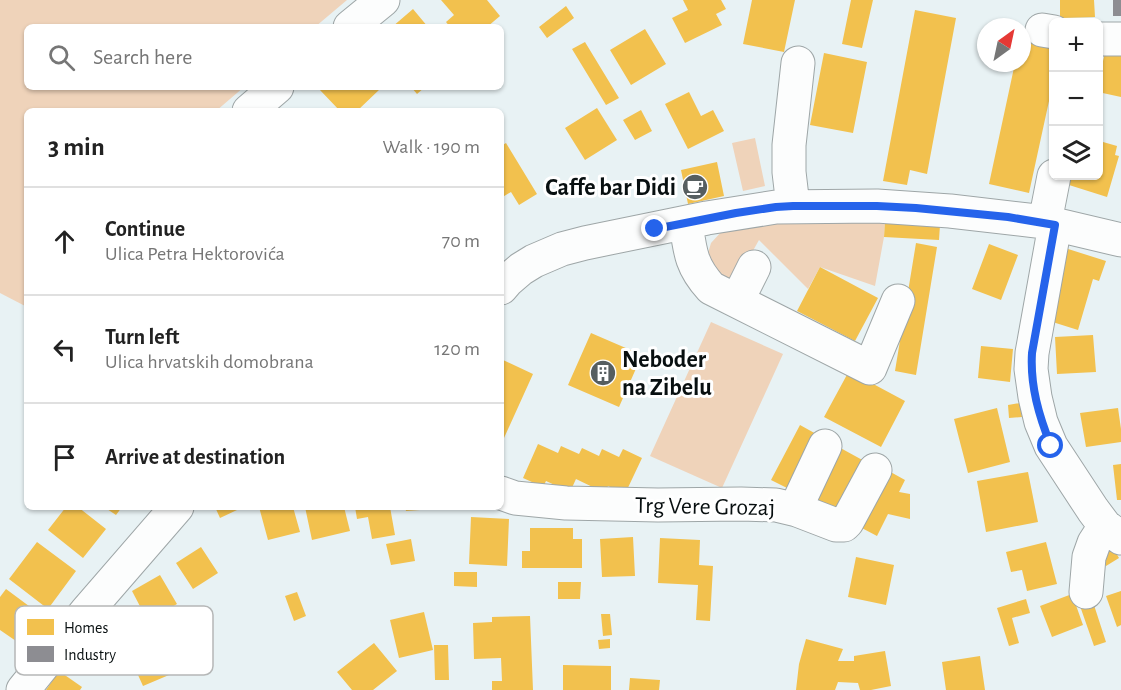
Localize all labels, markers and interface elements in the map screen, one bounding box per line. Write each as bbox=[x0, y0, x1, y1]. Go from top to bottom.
north arrow bbox=[977, 18, 1031, 72]
map controls bbox=[1049, 18, 1103, 180]
button: + bbox=[1049, 18, 1103, 72]
search box bbox=[24, 24, 504, 90]
icon: search bbox=[45, 41, 78, 74]
text: Search here bbox=[93, 46, 192, 68]
button: − bbox=[1049, 72, 1103, 126]
button: layers bbox=[1049, 126, 1103, 180]
text: 3 min bbox=[48, 134, 105, 160]
text: Walk · 190 m bbox=[383, 137, 480, 157]
cafe icon: Caffe bar Didi bbox=[680, 172, 710, 202]
place label: Caffe bar Didi bbox=[545, 176, 676, 200]
route end bbox=[641, 215, 667, 241]
text: Continue bbox=[105, 218, 185, 240]
icon: ahead bbox=[48, 225, 81, 258]
text: 70 m bbox=[442, 231, 480, 251]
text: Ulica Petra Hektorovića bbox=[105, 244, 285, 264]
text: Turn left bbox=[105, 326, 179, 348]
icon: left bbox=[48, 333, 81, 366]
text: 120 m bbox=[434, 339, 480, 359]
place label: Neboder na Zibelu bbox=[622, 348, 712, 400]
text: Ulica hrvatskih domobrana bbox=[105, 352, 314, 372]
building icon: Neboder na Zibelu bbox=[588, 358, 618, 388]
route start bbox=[1037, 432, 1063, 458]
icon: arrive bbox=[48, 441, 81, 474]
text: Arrive at destination bbox=[105, 446, 285, 468]
street label: Trg Vere Grozaj bbox=[635, 494, 775, 520]
legend bbox=[15, 606, 213, 675]
text: Homes bbox=[64, 620, 108, 636]
text: Industry bbox=[64, 647, 116, 664]

